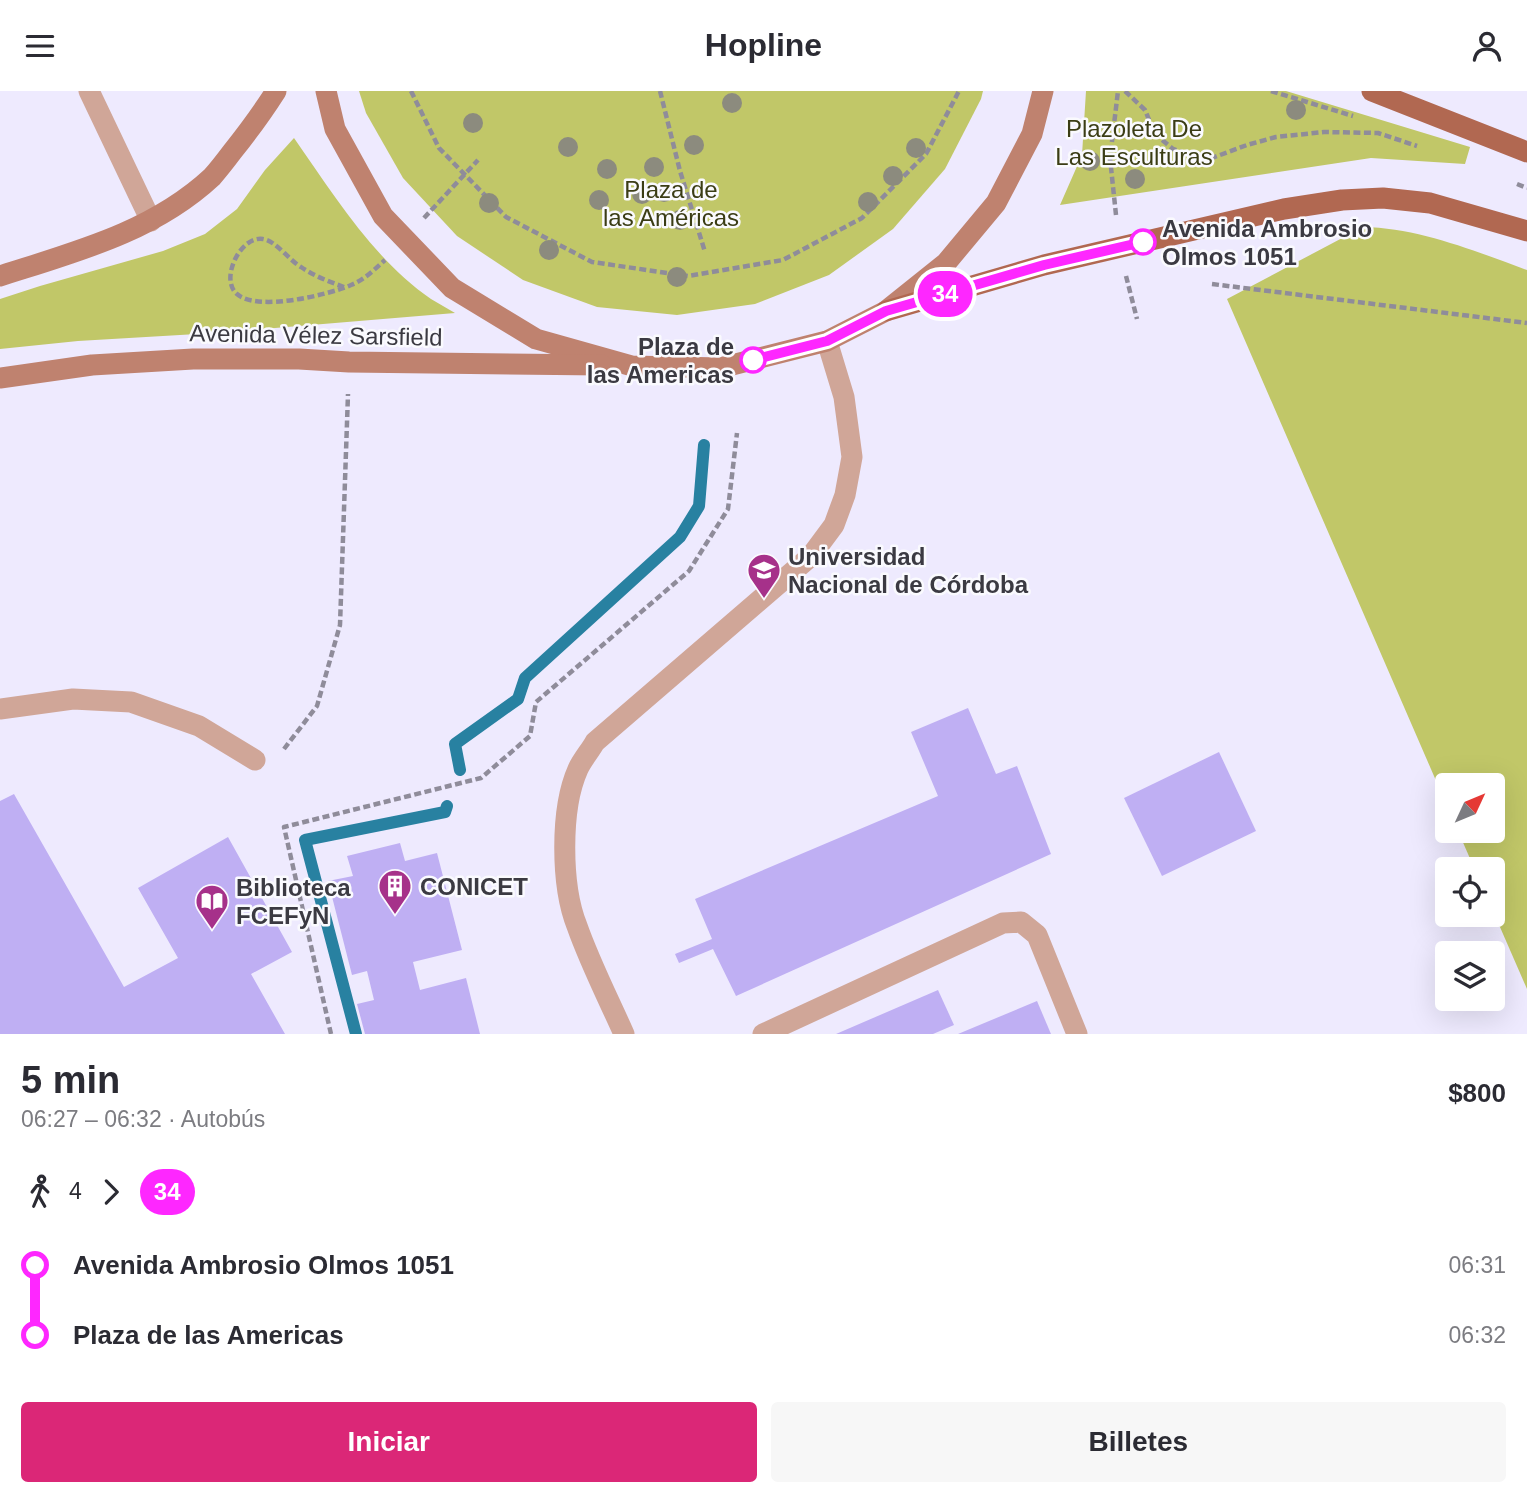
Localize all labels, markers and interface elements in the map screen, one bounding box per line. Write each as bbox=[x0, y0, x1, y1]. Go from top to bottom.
icon: menu bbox=[21, 27, 59, 65]
text: Hopline bbox=[705, 27, 822, 63]
icon: person bbox=[1468, 27, 1506, 65]
park label: Plazoleta De Las Esculturas bbox=[1055, 115, 1213, 170]
park label: Plaza de las Américas bbox=[603, 176, 739, 231]
place label: Avenida Ambrosio Olmos 1051 bbox=[1162, 215, 1372, 270]
marker: Avenida Ambrosio Olmos 1051 bbox=[1130, 229, 1156, 255]
line badge: 34 bbox=[914, 271, 976, 317]
text: 34 bbox=[932, 280, 958, 307]
street label: Avenida Vélez Sarsfield bbox=[189, 319, 443, 351]
place label: Plaza de las Americas bbox=[587, 333, 734, 388]
marker: Plaza de las Americas bbox=[740, 347, 766, 373]
place label: Universidad Nacional de Córdoba bbox=[788, 543, 1029, 598]
school or university icon: Universidad Nacional de Córdoba bbox=[745, 551, 783, 600]
north arrow bbox=[1435, 773, 1505, 843]
map controls bbox=[1435, 773, 1505, 1011]
button: locate bbox=[1435, 857, 1505, 927]
building icon: CONICET bbox=[376, 867, 414, 916]
place label: CONICET bbox=[420, 873, 528, 900]
place label: Biblioteca FCEFyN bbox=[236, 874, 351, 929]
library icon: Biblioteca FCEFyN bbox=[193, 882, 231, 931]
button: layers bbox=[1435, 941, 1505, 1011]
text: 5 min bbox=[21, 1059, 120, 1101]
text: $800 bbox=[1448, 1078, 1506, 1108]
text: 06:27 – 06:32 · Autobús bbox=[21, 1106, 265, 1132]
icon: walk bbox=[21, 1173, 59, 1211]
icon: forward bbox=[92, 1173, 130, 1211]
text: 4 bbox=[69, 1178, 82, 1204]
text: 34 bbox=[154, 1178, 181, 1205]
text: Avenida Ambrosio Olmos 1051 bbox=[73, 1250, 454, 1280]
text: 06:31 bbox=[1448, 1252, 1506, 1278]
text: Plaza de las Americas bbox=[73, 1320, 344, 1350]
text: 06:32 bbox=[1448, 1322, 1506, 1348]
button: Iniciar bbox=[21, 1402, 757, 1482]
button: Billetes bbox=[771, 1402, 1506, 1482]

